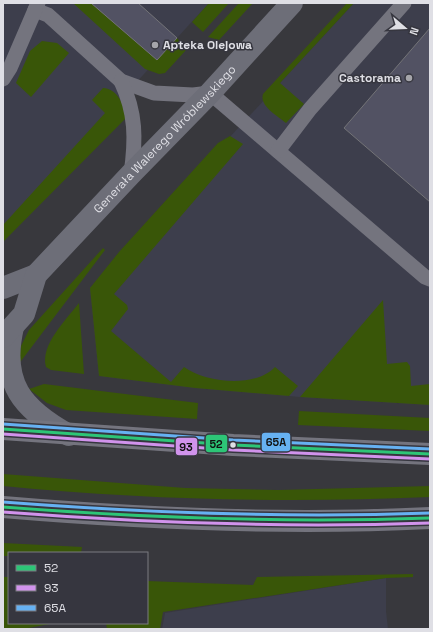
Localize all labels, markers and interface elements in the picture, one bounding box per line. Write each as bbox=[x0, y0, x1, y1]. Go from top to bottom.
north arrow bbox=[385, 8, 425, 48]
text: N bbox=[407, 25, 422, 37]
place label: Apteka Olejowa bbox=[163, 37, 252, 53]
marker: Apteka Olejowa bbox=[150, 40, 160, 50]
street label: Generała Walerego Wróblewskiego bbox=[90, 62, 239, 217]
place label: Castorama bbox=[339, 70, 401, 86]
marker: Castorama bbox=[404, 73, 414, 83]
line badge: 65A bbox=[261, 432, 291, 452]
line badge: 52 bbox=[205, 434, 228, 453]
text: 65A bbox=[266, 435, 286, 449]
line badge: 93 bbox=[175, 437, 198, 456]
text: 52 bbox=[209, 437, 223, 451]
text: 93 bbox=[179, 440, 193, 454]
unlabelled marker bbox=[228, 440, 238, 450]
legend bbox=[8, 552, 148, 624]
text: 52 bbox=[44, 560, 58, 576]
text: 93 bbox=[44, 580, 59, 596]
text: 65A bbox=[44, 600, 67, 616]

